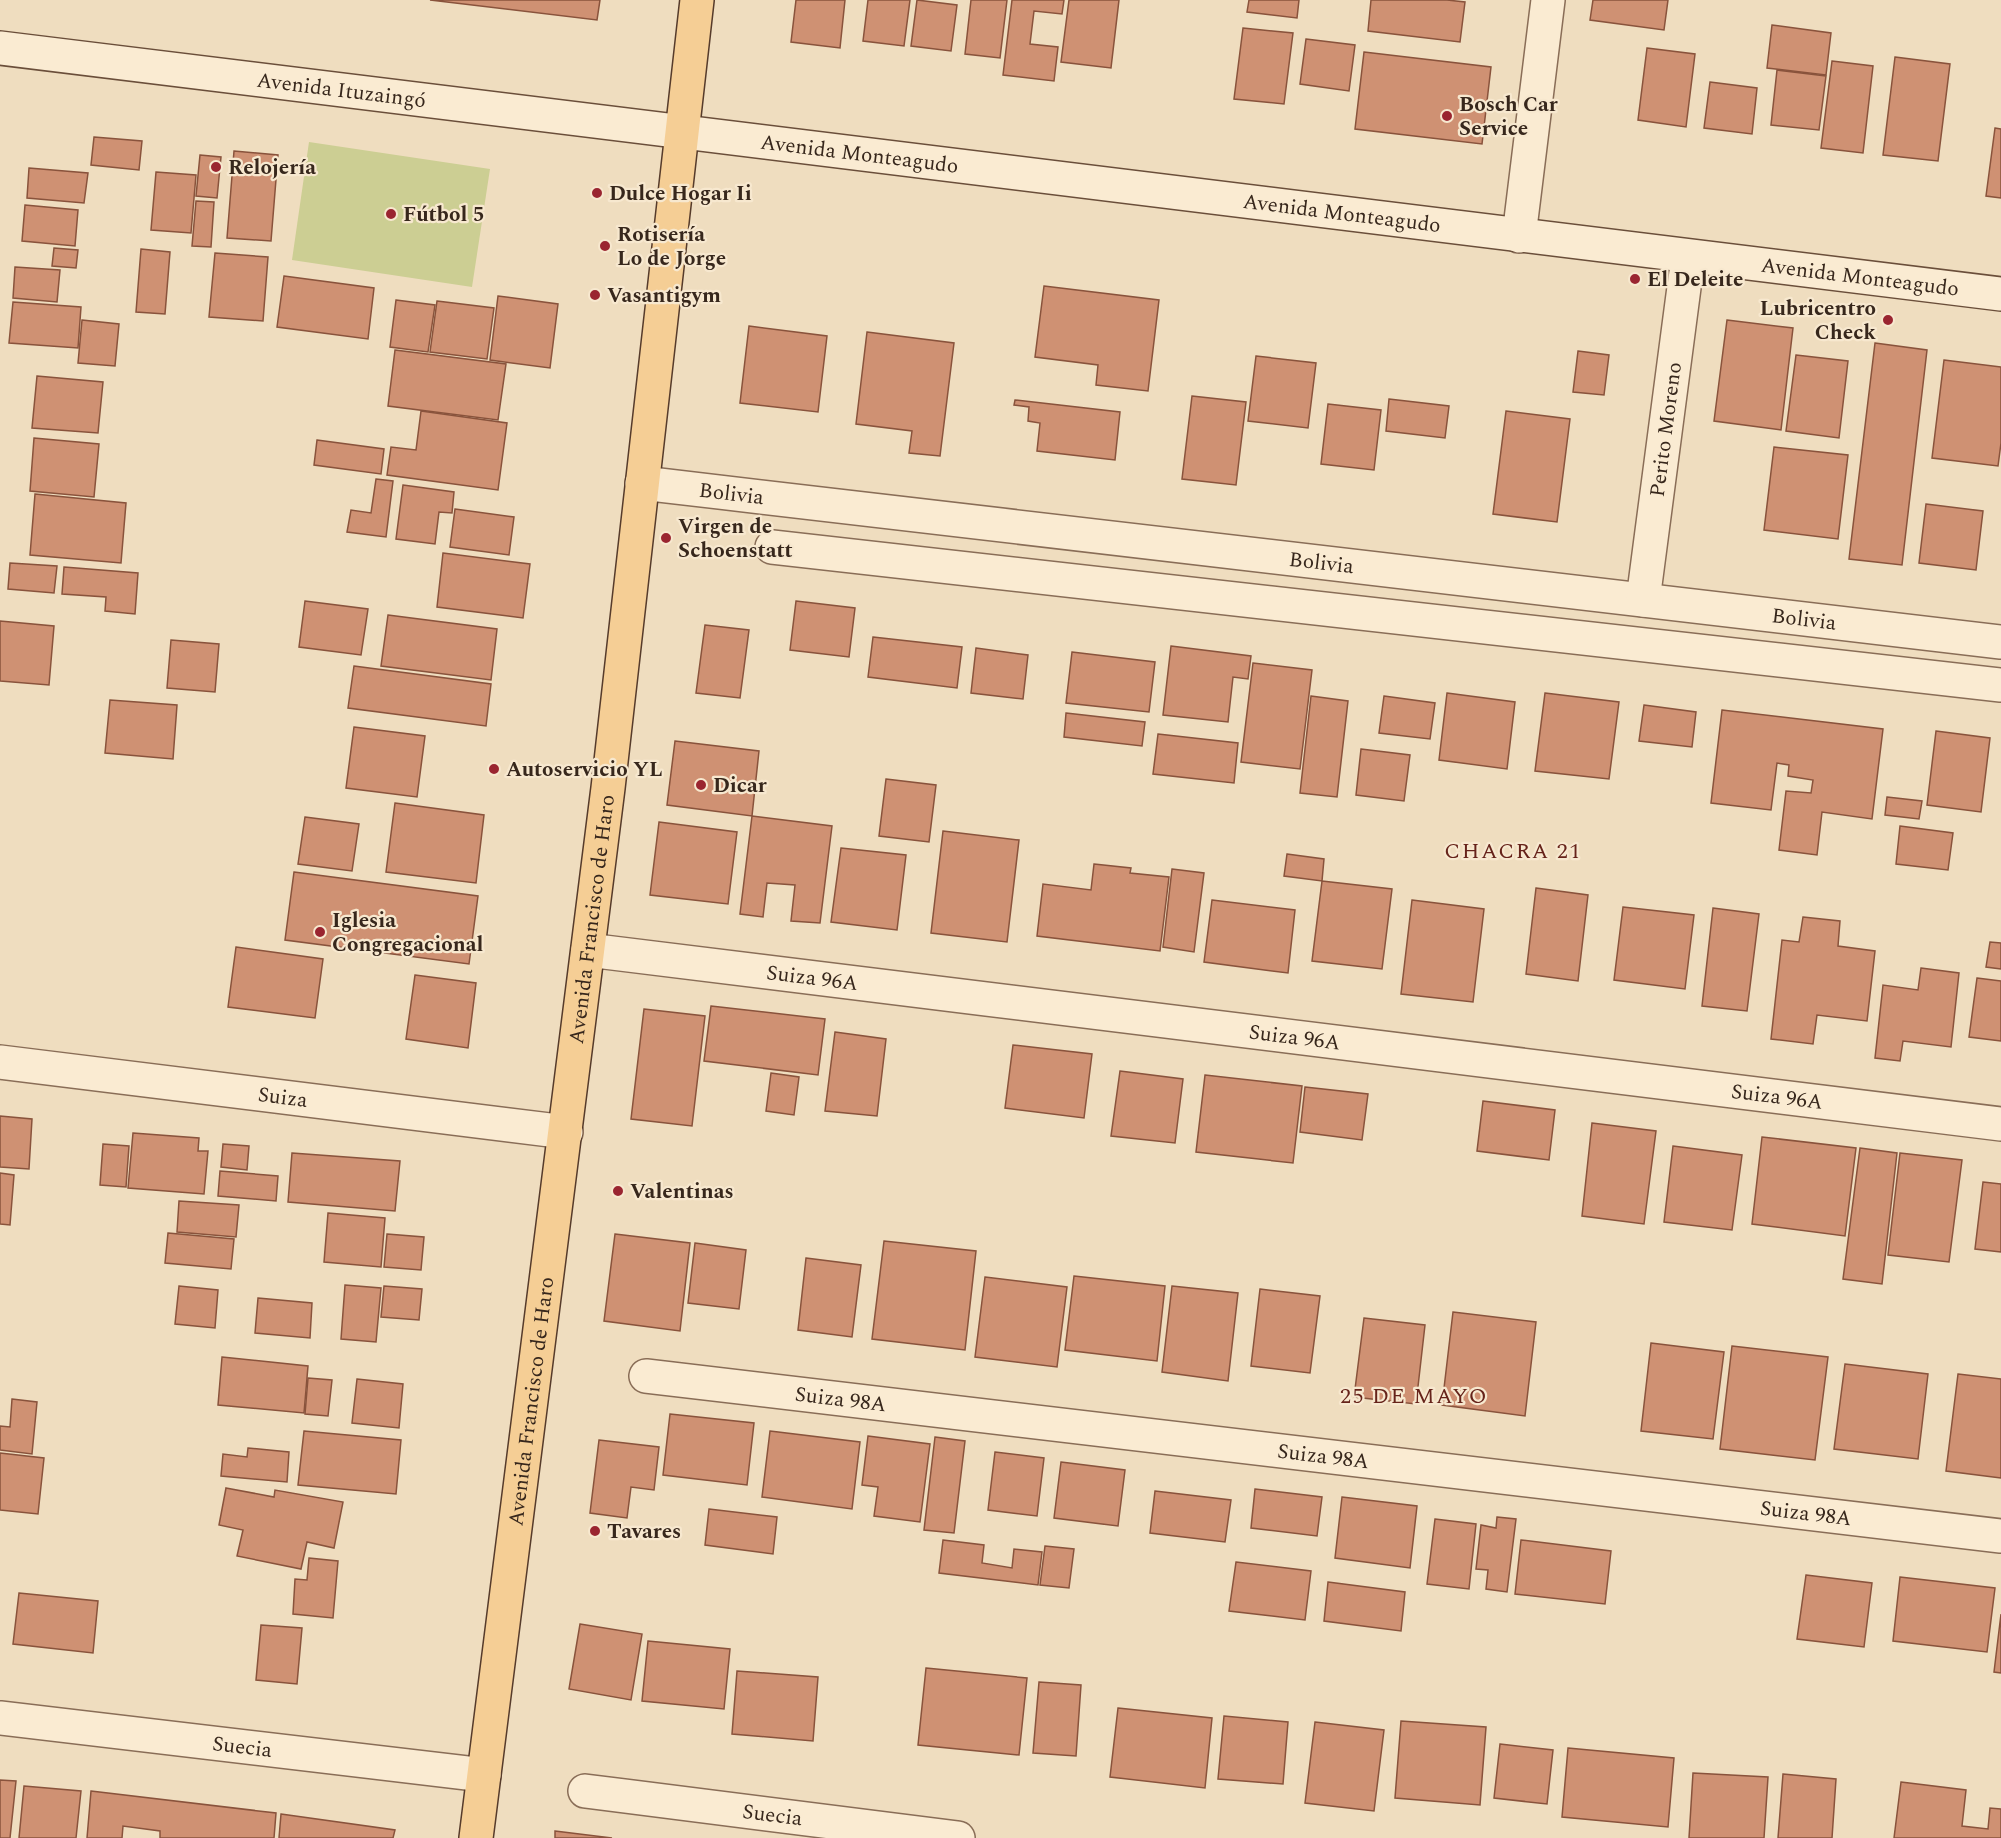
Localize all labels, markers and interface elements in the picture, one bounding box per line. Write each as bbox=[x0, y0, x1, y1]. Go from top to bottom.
street label: Avenida Ituzaingó bbox=[255, 65, 428, 117]
place label: Bosch Car Service bbox=[1459, 89, 1558, 145]
marker: Bosch Car Service bbox=[1440, 109, 1454, 123]
street label: Avenida Monteagudo bbox=[759, 127, 960, 183]
place label: Relojería bbox=[228, 152, 316, 184]
marker: Relojería bbox=[209, 160, 223, 174]
place label: Dulce Hogar Ii bbox=[609, 178, 752, 210]
marker: Dulce Hogar Ii bbox=[590, 186, 604, 200]
street label: Avenida Monteagudo bbox=[1241, 186, 1443, 242]
place label: Fútbol 5 bbox=[403, 199, 484, 231]
marker: Fútbol 5 bbox=[384, 207, 398, 221]
place label: Rotisería Lo de Jorge bbox=[617, 219, 726, 275]
marker: Rotisería Lo de Jorge bbox=[598, 239, 612, 253]
street label: Avenida Monteagudo bbox=[1759, 250, 1961, 306]
place label: El Deleite bbox=[1647, 264, 1743, 296]
marker: El Deleite bbox=[1628, 272, 1642, 286]
place label: Vasantigym bbox=[607, 280, 721, 312]
marker: Vasantigym bbox=[588, 288, 602, 302]
place label: Lubricentro Check bbox=[1760, 293, 1876, 349]
marker: Lubricentro Check bbox=[1881, 313, 1895, 327]
street label: Perito Moreno bbox=[1642, 360, 1691, 499]
street label: Bolivia bbox=[697, 475, 766, 514]
place label: Virgen de Schoenstatt bbox=[678, 511, 793, 567]
marker: Virgen de Schoenstatt bbox=[659, 531, 673, 545]
street label: Bolivia bbox=[1287, 544, 1356, 583]
street label: Bolivia bbox=[1770, 600, 1839, 640]
place label: Autoservicio YL bbox=[506, 754, 663, 786]
marker: Autoservicio YL bbox=[487, 762, 501, 776]
place label: Dicar bbox=[713, 770, 767, 802]
marker: Dicar bbox=[694, 778, 708, 792]
street label: Avenida Francisco de Haro bbox=[561, 793, 624, 1046]
district label: CHACRA 21 bbox=[1444, 835, 1582, 868]
place label: Iglesia Congregacional bbox=[332, 905, 483, 961]
marker: Iglesia Congregacional bbox=[313, 925, 327, 939]
street label: Suiza 96A bbox=[765, 957, 860, 1000]
street label: Suiza 96A bbox=[1247, 1017, 1342, 1060]
street label: Suiza 96A bbox=[1729, 1076, 1825, 1119]
street label: Suiza bbox=[256, 1079, 310, 1117]
place label: Valentinas bbox=[630, 1176, 734, 1208]
marker: Valentinas bbox=[611, 1184, 625, 1198]
street label: Avenida Francisco de Haro bbox=[500, 1275, 563, 1528]
street label: Suiza 98A bbox=[793, 1379, 888, 1421]
district label: 25 DE MAYO bbox=[1340, 1380, 1488, 1413]
street label: Suiza 98A bbox=[1276, 1436, 1371, 1478]
street label: Suiza 98A bbox=[1758, 1493, 1854, 1535]
place label: Tavares bbox=[607, 1516, 681, 1548]
marker: Tavares bbox=[588, 1524, 602, 1538]
street label: Suecia bbox=[211, 1728, 275, 1767]
street label: Suecia bbox=[741, 1796, 805, 1835]

